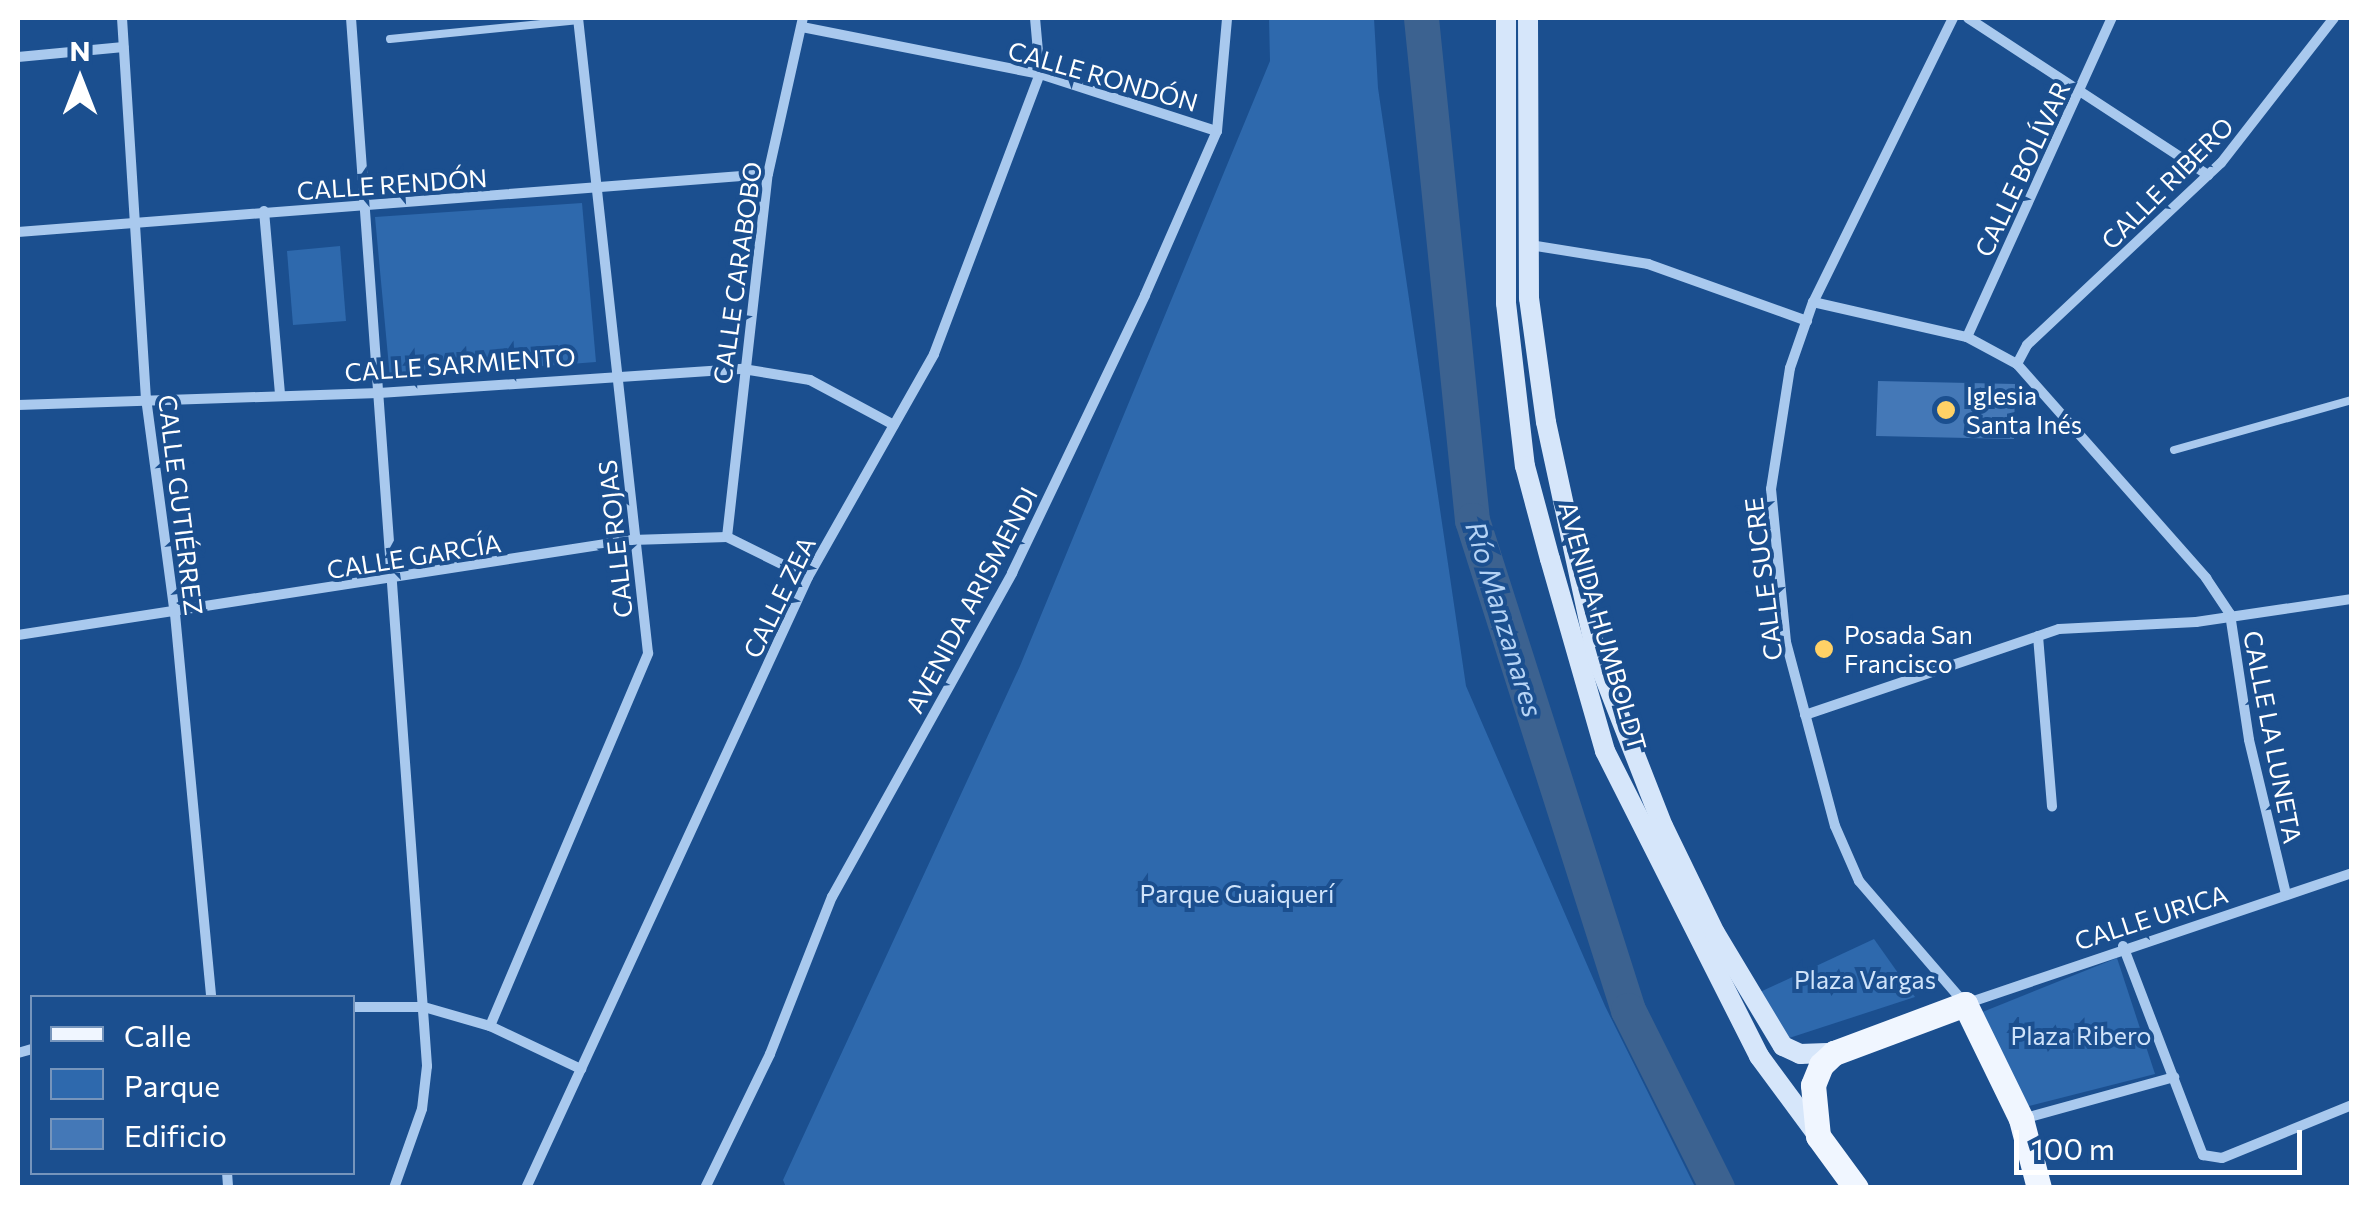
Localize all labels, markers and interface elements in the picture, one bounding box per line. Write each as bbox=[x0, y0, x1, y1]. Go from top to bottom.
north arrow bbox=[30, 30, 130, 130]
text: N bbox=[70, 33, 91, 67]
street label: CALLE RONDÓN bbox=[1005, 35, 1201, 117]
street label: CALLE BOLÍVAR bbox=[1968, 77, 2076, 261]
street label: CALLE RIBERO bbox=[2095, 111, 2239, 255]
street label: CALLE CARABOBO bbox=[707, 160, 767, 386]
street label: CALLE RENDÓN bbox=[296, 162, 488, 206]
street label: CALLE SARMIENTO bbox=[343, 341, 577, 387]
place label: Iglesia Santa Inés bbox=[1966, 381, 2082, 440]
street label: CALLE GUTIÉRREZ bbox=[153, 393, 209, 617]
marker: Iglesia Santa Inés bbox=[1935, 399, 1957, 421]
street label: CALLE ROJAS bbox=[592, 459, 638, 619]
street label: AVENIDA ARISMENDI bbox=[899, 482, 1043, 718]
street label: CALLE SUCRE bbox=[1738, 496, 1788, 662]
street label: AVENIDA HUMBOLDT bbox=[1553, 498, 1653, 754]
water label: Río Manzanares bbox=[1459, 517, 1551, 721]
street label: CALLE GARCÍA bbox=[325, 527, 503, 585]
street label: CALLE ZEA bbox=[737, 531, 821, 663]
place label: Posada San Francisco bbox=[1844, 620, 1973, 679]
street label: CALLE LA LUNETA bbox=[2238, 628, 2308, 846]
marker: Posada San Francisco bbox=[1813, 638, 1835, 660]
park label: Parque Guaiquerí bbox=[1140, 878, 1334, 908]
street label: CALLE URICA bbox=[2071, 878, 2231, 956]
park label: Plaza Vargas bbox=[1794, 964, 1936, 994]
legend bbox=[30, 995, 355, 1175]
text: Calle bbox=[124, 1016, 191, 1053]
park label: Plaza Ribero bbox=[2010, 1020, 2152, 1050]
text: Parque bbox=[124, 1066, 220, 1103]
scale bar bbox=[2019, 1110, 2306, 1172]
text: Edificio bbox=[124, 1116, 227, 1153]
text: 100 m bbox=[2031, 1129, 2115, 1166]

